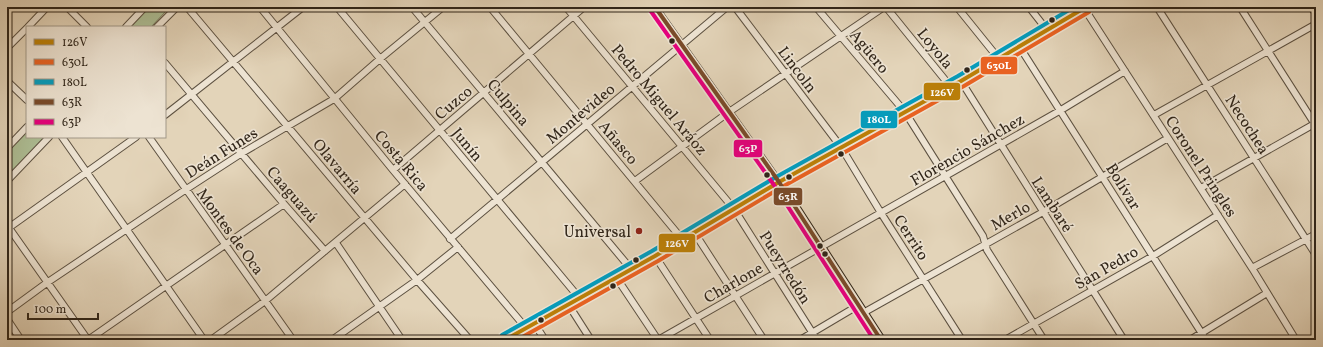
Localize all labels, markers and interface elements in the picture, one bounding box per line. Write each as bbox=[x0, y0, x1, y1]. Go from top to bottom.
unlabelled marker bbox=[1047, 15, 1057, 25]
street label: Loyola bbox=[911, 24, 958, 74]
legend bbox=[26, 26, 166, 138]
street label: Agüero bbox=[844, 26, 893, 79]
text: 126V bbox=[62, 35, 87, 51]
unlabelled marker bbox=[667, 36, 677, 46]
street label: Pedro Miguel Aráoz bbox=[605, 40, 712, 161]
street label: Lincoln bbox=[772, 42, 821, 98]
text: 630L bbox=[62, 55, 88, 71]
line badge: 630L bbox=[980, 56, 1018, 75]
text: 630L bbox=[987, 59, 1012, 74]
unlabelled marker bbox=[962, 65, 972, 75]
text: 180L bbox=[62, 75, 87, 91]
street label: Culpina bbox=[481, 75, 534, 132]
street label: Montevideo bbox=[542, 79, 620, 150]
street label: Cuzco bbox=[431, 81, 478, 126]
line badge: 126V bbox=[923, 82, 961, 101]
text: 126V bbox=[930, 86, 954, 101]
street label: Necochea bbox=[1219, 91, 1274, 159]
text: 63R bbox=[62, 95, 82, 111]
street label: Florencio Sánchez bbox=[907, 109, 1029, 192]
line badge: 180L bbox=[860, 110, 898, 129]
street label: Coronel Pringles bbox=[1159, 112, 1242, 222]
text: 180L bbox=[867, 113, 891, 128]
text: 63P bbox=[62, 115, 81, 131]
street label: Añasco bbox=[593, 117, 642, 170]
street label: Deán Funes bbox=[182, 123, 263, 185]
street label: Junín bbox=[446, 124, 487, 167]
street label: Costa Rica bbox=[368, 126, 433, 197]
street label: Olavarría bbox=[307, 135, 366, 200]
line badge: 63P bbox=[733, 139, 763, 158]
text: 63P bbox=[739, 142, 757, 157]
unlabelled marker bbox=[836, 149, 846, 159]
street label: Bolívar bbox=[1099, 160, 1145, 215]
street label: Caaguazú bbox=[261, 162, 322, 228]
unlabelled marker bbox=[762, 170, 772, 180]
unlabelled marker bbox=[784, 172, 794, 182]
street label: Lambaré bbox=[1025, 173, 1077, 237]
street label: Montes de Oca bbox=[190, 184, 268, 280]
line badge: 63R bbox=[773, 187, 803, 206]
text: 63R bbox=[778, 190, 798, 205]
street label: Merlo bbox=[987, 197, 1035, 237]
street label: Cerrito bbox=[887, 211, 933, 265]
place label: Universal bbox=[564, 222, 631, 244]
marker: Universal bbox=[634, 226, 644, 236]
street label: Pueyrredón bbox=[753, 227, 815, 309]
line badge: 126V bbox=[658, 233, 696, 253]
text: 126V bbox=[665, 237, 689, 252]
unlabelled marker bbox=[815, 241, 825, 251]
street label: San Pedro bbox=[1071, 242, 1143, 296]
unlabelled marker bbox=[820, 249, 830, 259]
unlabelled marker bbox=[631, 255, 641, 265]
street label: Charlone bbox=[700, 258, 768, 310]
unlabelled marker bbox=[608, 281, 618, 291]
scale bar bbox=[28, 295, 98, 321]
text: 100 m bbox=[34, 302, 67, 318]
unlabelled marker bbox=[536, 315, 546, 325]

